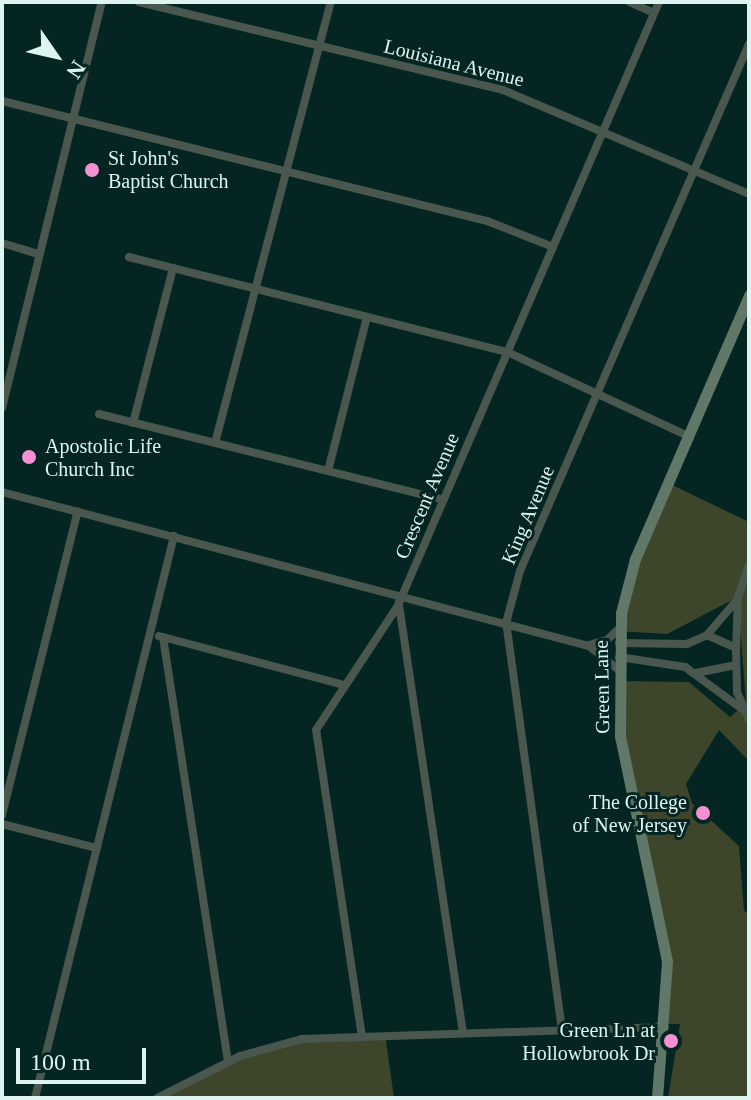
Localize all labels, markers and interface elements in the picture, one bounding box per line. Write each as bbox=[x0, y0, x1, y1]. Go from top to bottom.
north arrow bbox=[16, 16, 96, 96]
street label: Louisiana Avenue bbox=[381, 34, 527, 92]
text: N bbox=[62, 56, 91, 83]
place label: St John's Baptist Church bbox=[108, 146, 229, 193]
marker: St John's Baptist Church bbox=[83, 161, 101, 179]
street label: Crescent Avenue bbox=[389, 429, 465, 563]
place label: Apostolic Life Church Inc bbox=[45, 434, 161, 481]
marker: Apostolic Life Church Inc bbox=[20, 448, 38, 466]
street label: King Avenue bbox=[496, 462, 560, 568]
street label: Green Lane bbox=[589, 640, 615, 734]
place label: The College of New Jersey bbox=[573, 790, 687, 837]
marker: The College of New Jersey bbox=[694, 804, 712, 822]
place label: Green Ln at Hollowbrook Dr bbox=[522, 1018, 655, 1065]
scale bar bbox=[20, 1032, 150, 1082]
marker: Green Ln at Hollowbrook Dr bbox=[662, 1032, 680, 1050]
text: 100 m bbox=[30, 1049, 91, 1075]

